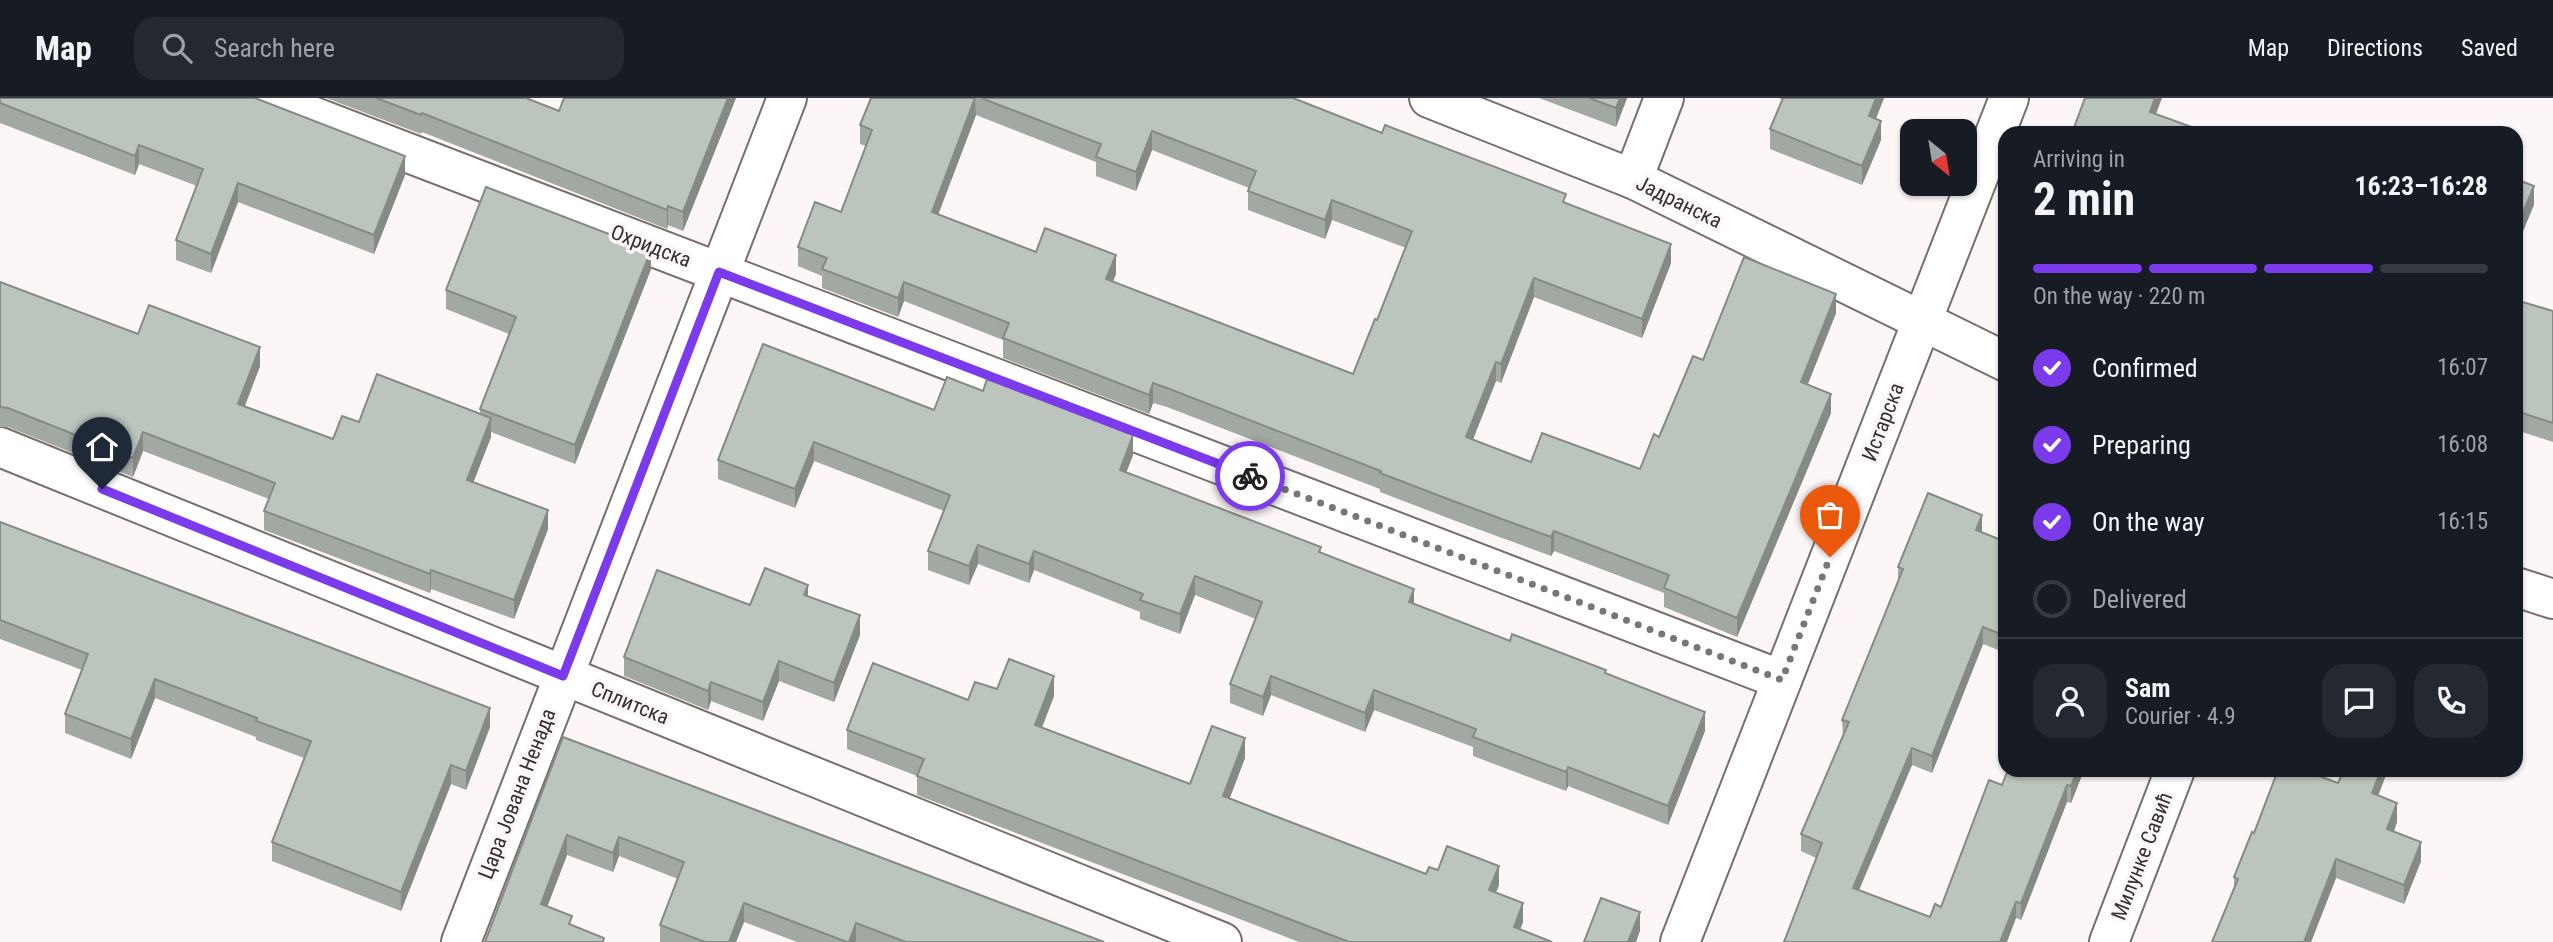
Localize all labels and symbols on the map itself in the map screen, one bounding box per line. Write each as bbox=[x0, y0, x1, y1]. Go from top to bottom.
north arrow bbox=[1900, 119, 1978, 196]
street label: Јадранска bbox=[1632, 171, 1726, 233]
street label: Охридска bbox=[607, 220, 695, 272]
street label: Истарска bbox=[1857, 380, 1909, 464]
pin bbox=[72, 417, 132, 489]
courier bbox=[1215, 441, 1285, 511]
pin bbox=[1800, 485, 1860, 557]
street label: Сплитска bbox=[587, 677, 673, 729]
street label: Цара Јована Ненада bbox=[473, 705, 561, 883]
street label: Милунке Савић bbox=[2107, 789, 2177, 923]

